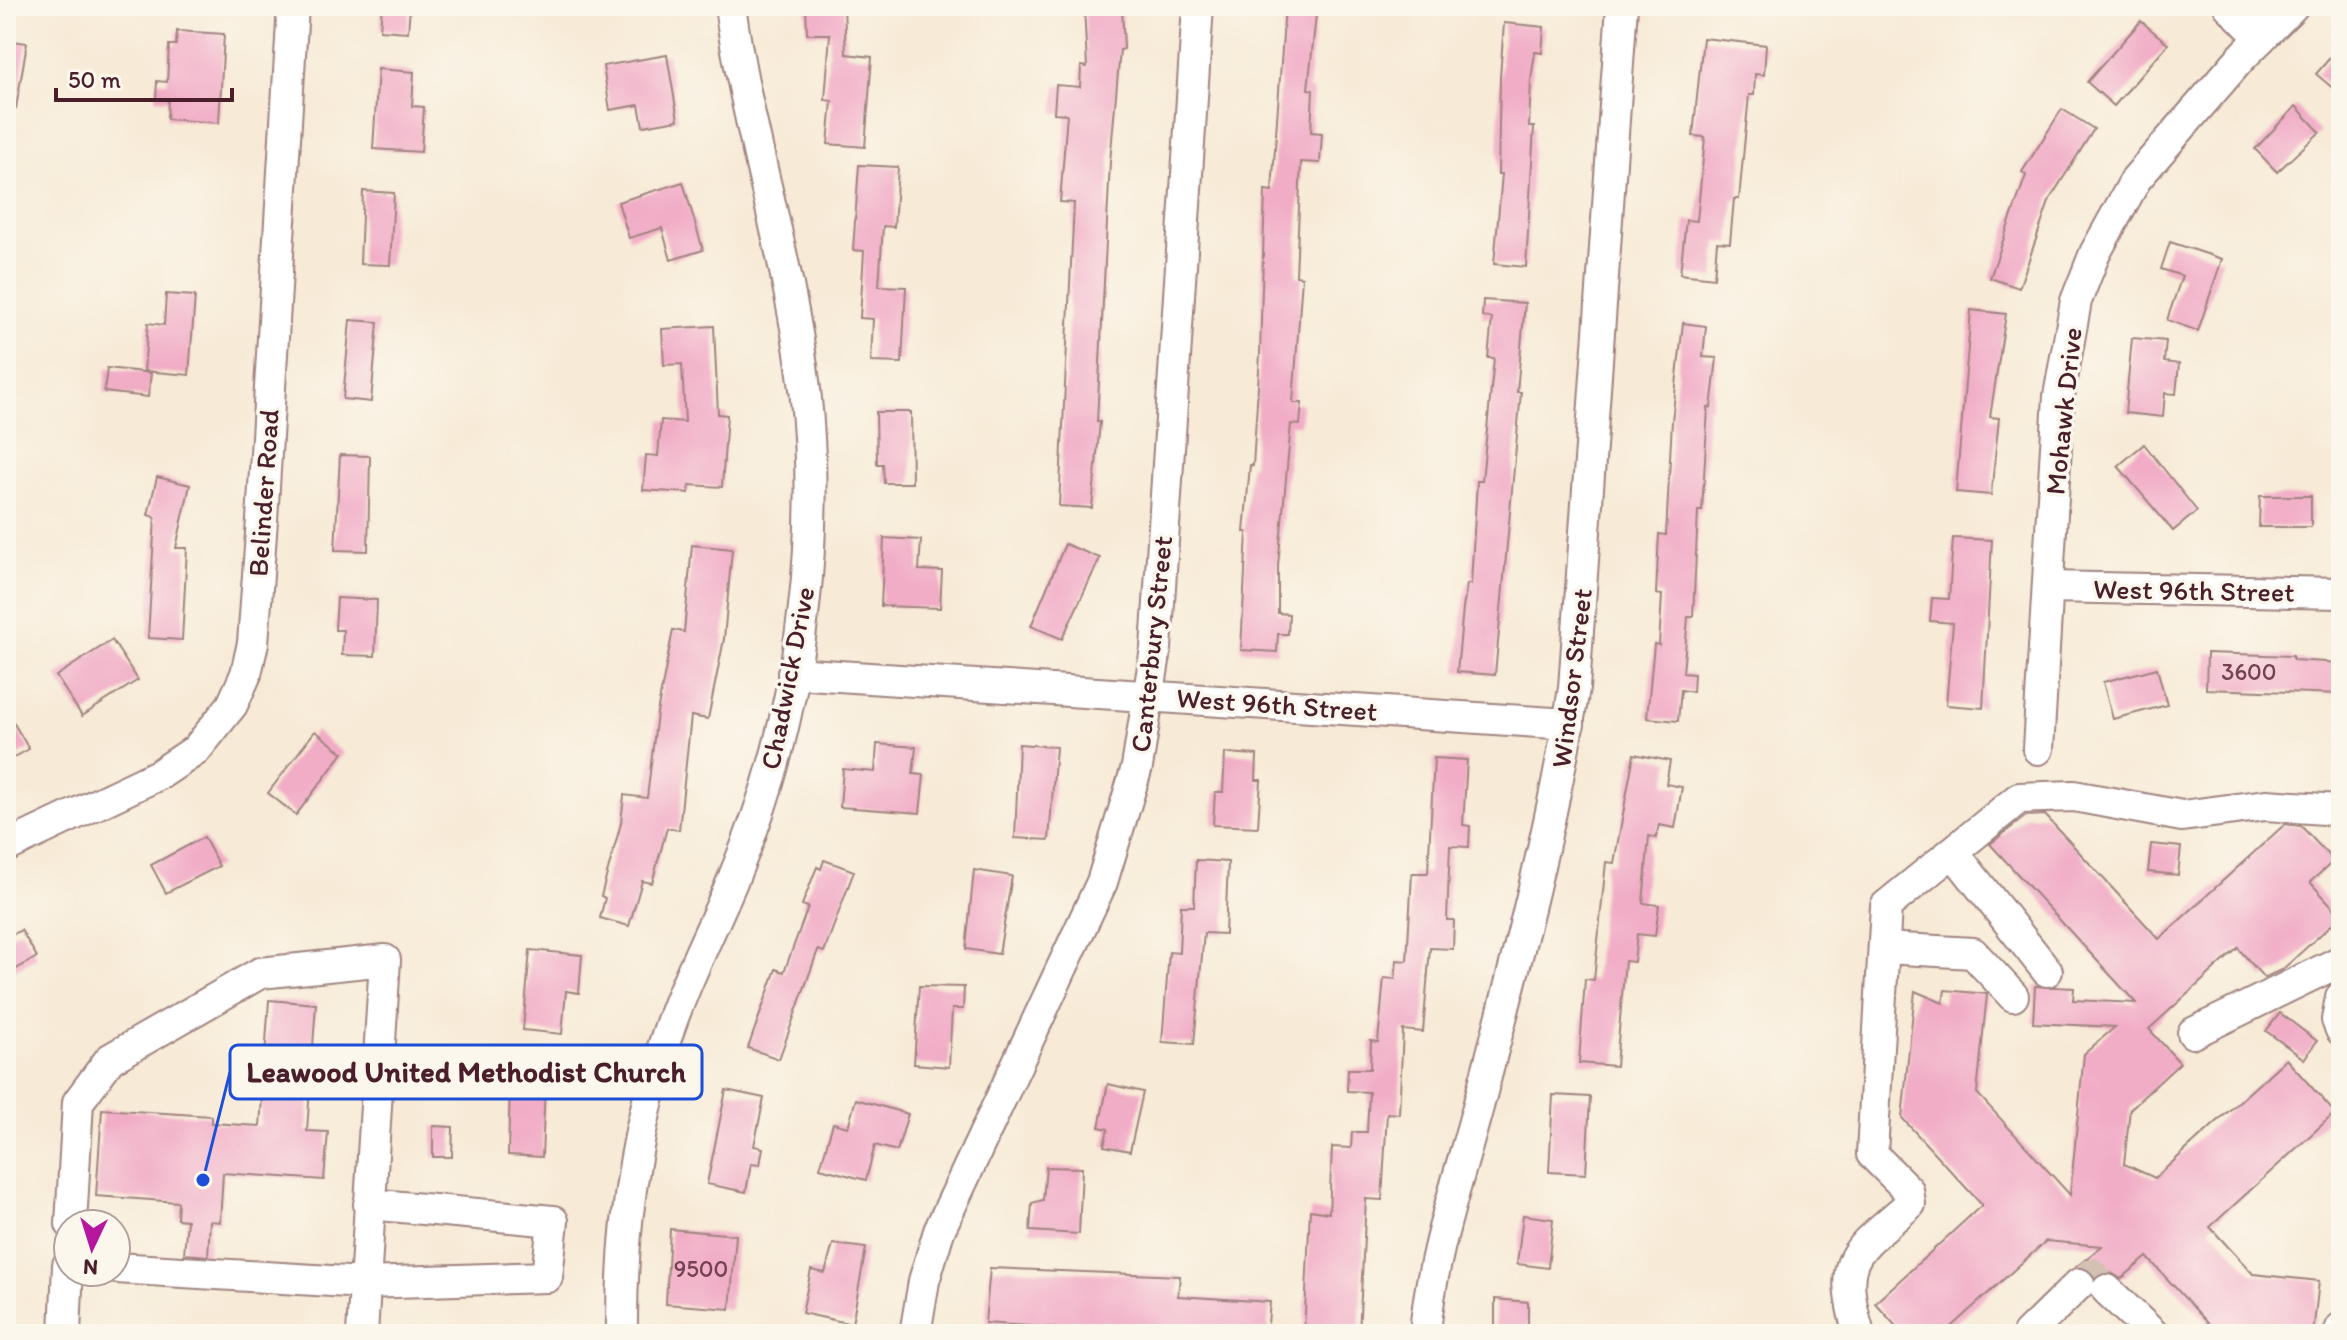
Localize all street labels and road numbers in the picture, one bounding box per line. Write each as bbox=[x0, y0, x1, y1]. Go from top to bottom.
street label: Mohawk Drive bbox=[2037, 326, 2089, 496]
street label: Belinder Road bbox=[240, 408, 286, 578]
street label: Canterbury Street bbox=[1123, 534, 1179, 754]
street label: West 96th Street bbox=[2093, 571, 2295, 609]
street label: Chadwick Drive bbox=[753, 584, 821, 772]
street label: Windsor Street bbox=[1543, 586, 1599, 770]
street label: West 96th Street bbox=[1175, 680, 1379, 728]

